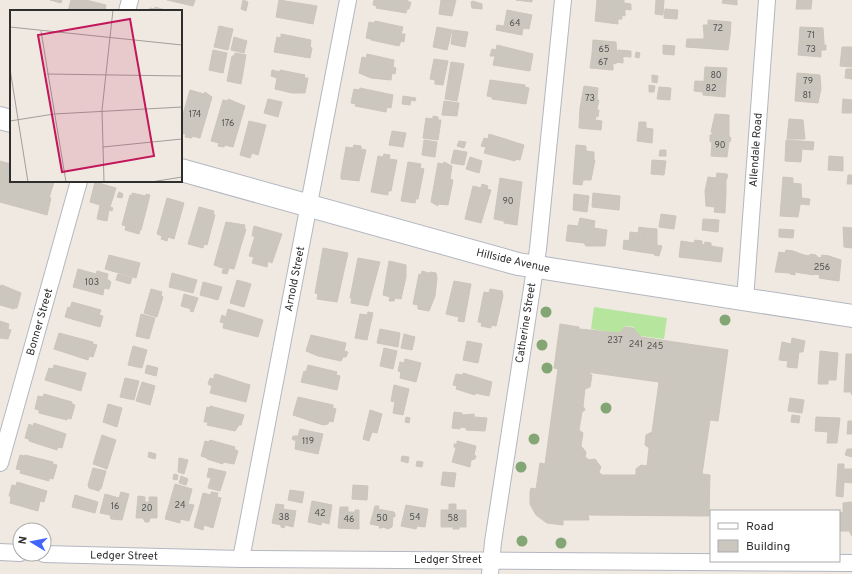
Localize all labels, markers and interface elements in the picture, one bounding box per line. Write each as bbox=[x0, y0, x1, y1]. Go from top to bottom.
inset map bbox=[10, 10, 182, 182]
house number: 64 bbox=[510, 18, 521, 29]
house number: 72 bbox=[713, 23, 723, 34]
house number: 71 bbox=[807, 30, 815, 41]
house number: 65 bbox=[599, 44, 609, 55]
house number: 73 bbox=[806, 44, 816, 55]
house number: 67 bbox=[598, 57, 608, 68]
house number: 80 bbox=[710, 70, 722, 81]
house number: 79 bbox=[803, 76, 813, 87]
house number: 82 bbox=[706, 83, 716, 94]
house number: 81 bbox=[803, 90, 811, 101]
house number: 73 bbox=[585, 93, 595, 104]
house number: 174 bbox=[189, 109, 202, 120]
street label: Allendale Road bbox=[746, 112, 766, 188]
house number: 176 bbox=[222, 118, 234, 129]
house number: 90 bbox=[714, 140, 726, 151]
house number: 90 bbox=[502, 196, 514, 207]
street label: Arnold Street bbox=[282, 245, 308, 313]
street label: Hillside Avenue bbox=[475, 246, 551, 276]
house number: 256 bbox=[814, 262, 830, 273]
house number: 103 bbox=[85, 277, 99, 288]
street label: Catherine Street bbox=[513, 282, 539, 364]
street label: Bonner Street bbox=[24, 287, 56, 357]
house number: 237 bbox=[607, 335, 623, 346]
house number: 241 bbox=[629, 339, 643, 350]
house number: 245 bbox=[647, 341, 663, 352]
house number: 119 bbox=[302, 436, 314, 447]
house number: 24 bbox=[174, 500, 186, 511]
house number: 16 bbox=[111, 501, 119, 512]
house number: 20 bbox=[141, 503, 153, 514]
house number: 42 bbox=[314, 508, 326, 519]
legend bbox=[710, 510, 840, 562]
house number: 38 bbox=[279, 512, 289, 523]
house number: 54 bbox=[409, 512, 421, 523]
house number: 50 bbox=[376, 513, 388, 524]
house number: 58 bbox=[447, 513, 459, 524]
house number: 46 bbox=[344, 514, 354, 525]
text: Road bbox=[746, 519, 774, 535]
north arrow bbox=[12, 522, 52, 562]
text: N bbox=[16, 535, 31, 546]
text: Building bbox=[746, 539, 790, 555]
street label: Ledger Street bbox=[90, 548, 158, 564]
street label: Ledger Street bbox=[414, 553, 482, 567]

